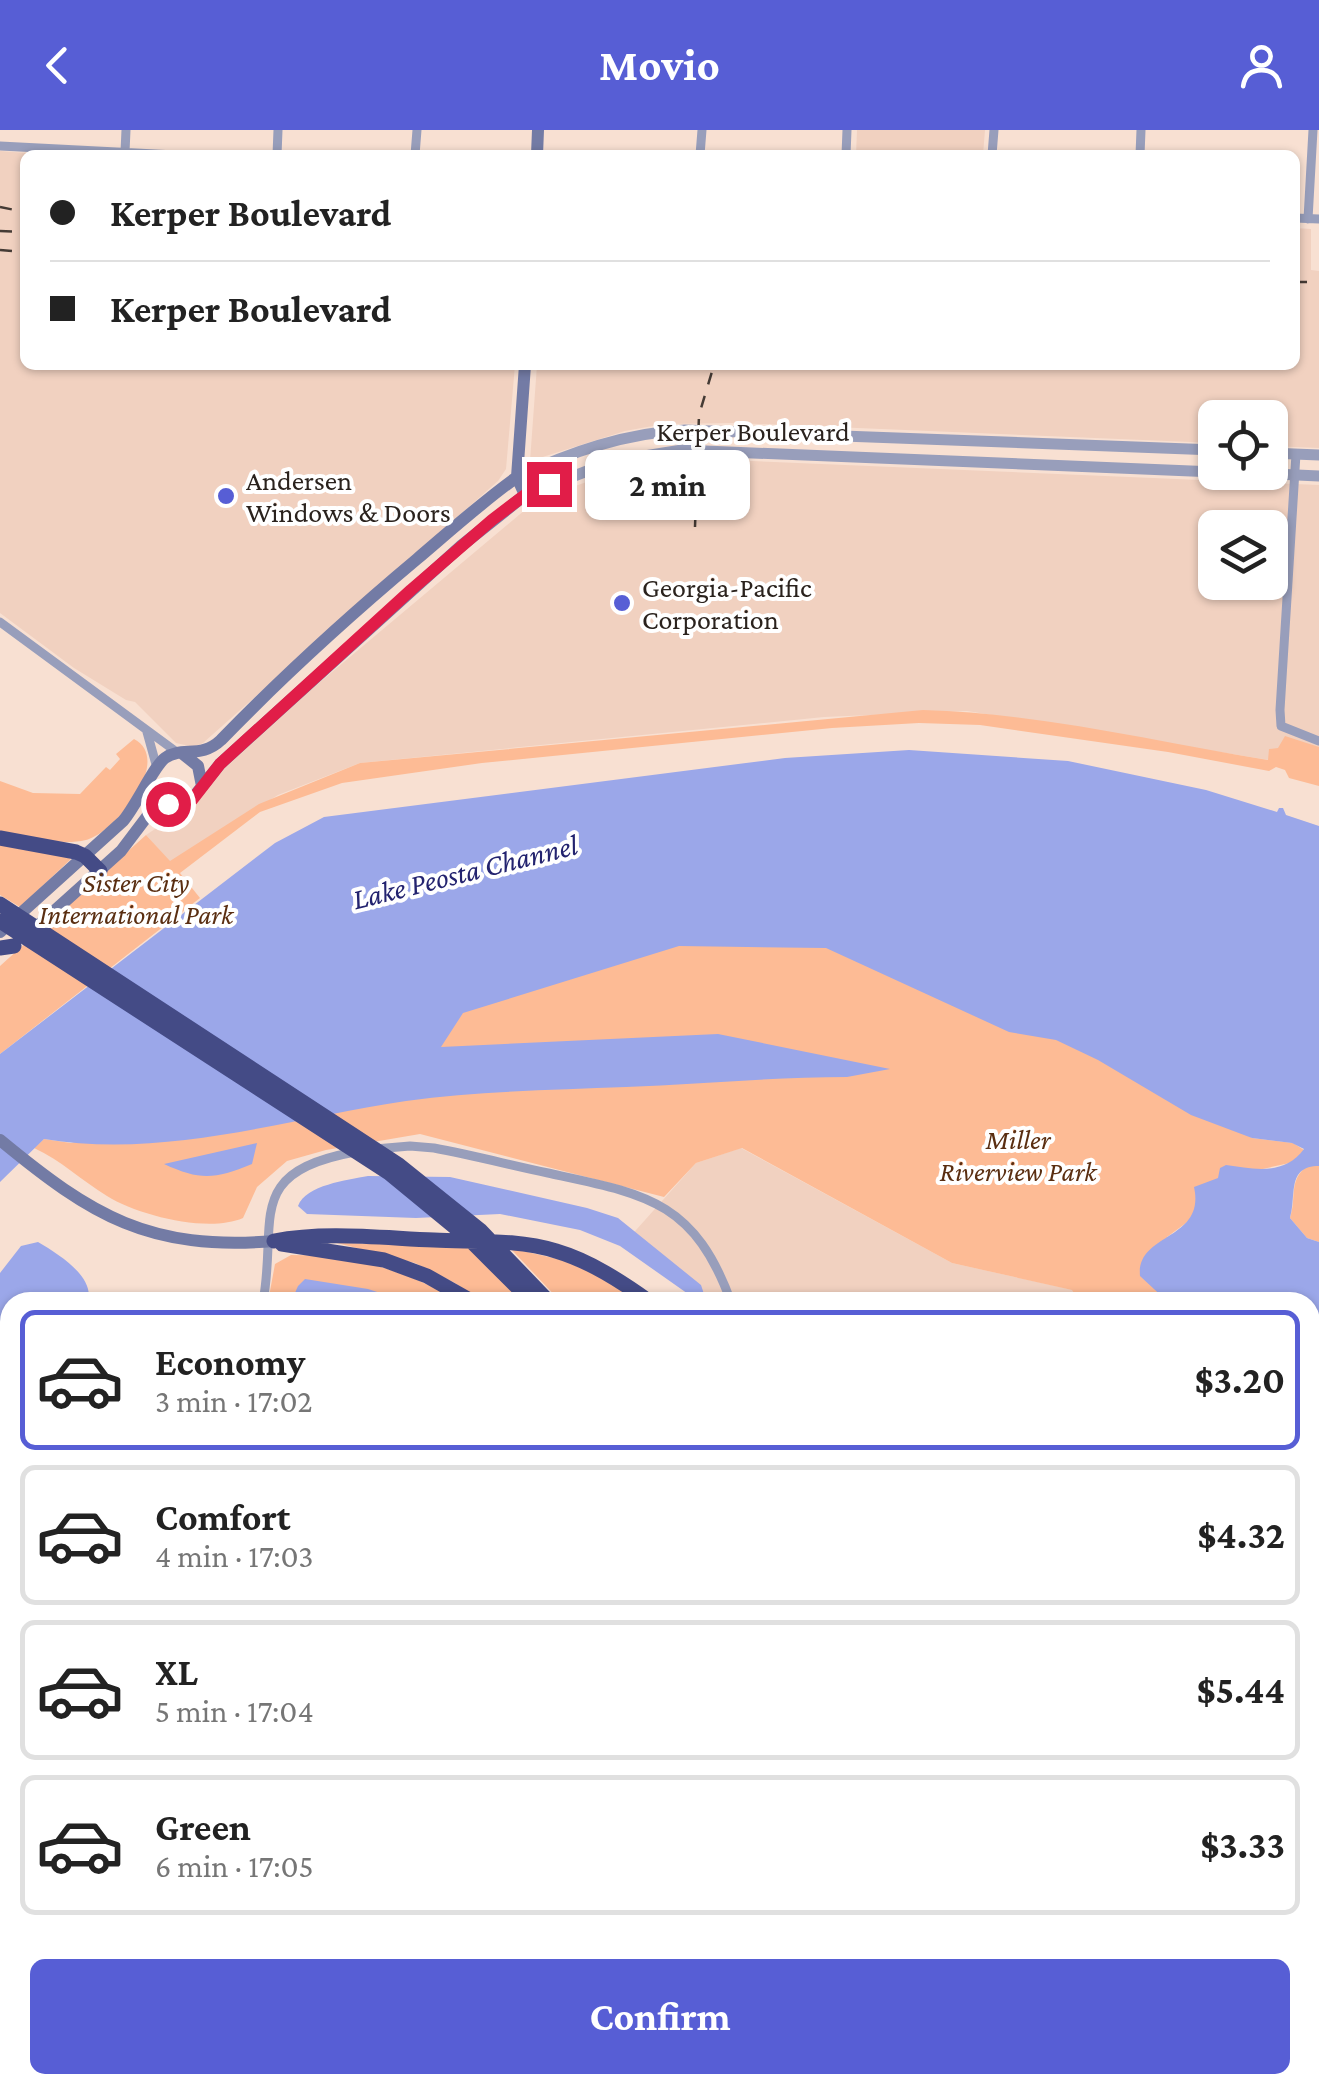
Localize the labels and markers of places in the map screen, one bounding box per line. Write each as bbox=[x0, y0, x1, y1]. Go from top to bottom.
place label: Andersen Windows & Doors bbox=[246, 465, 451, 528]
marker: Andersen Windows & Doors bbox=[215, 485, 237, 507]
place label: Georgia-Pacific Corporation bbox=[642, 572, 812, 635]
marker: Georgia-Pacific Corporation bbox=[611, 592, 633, 614]

